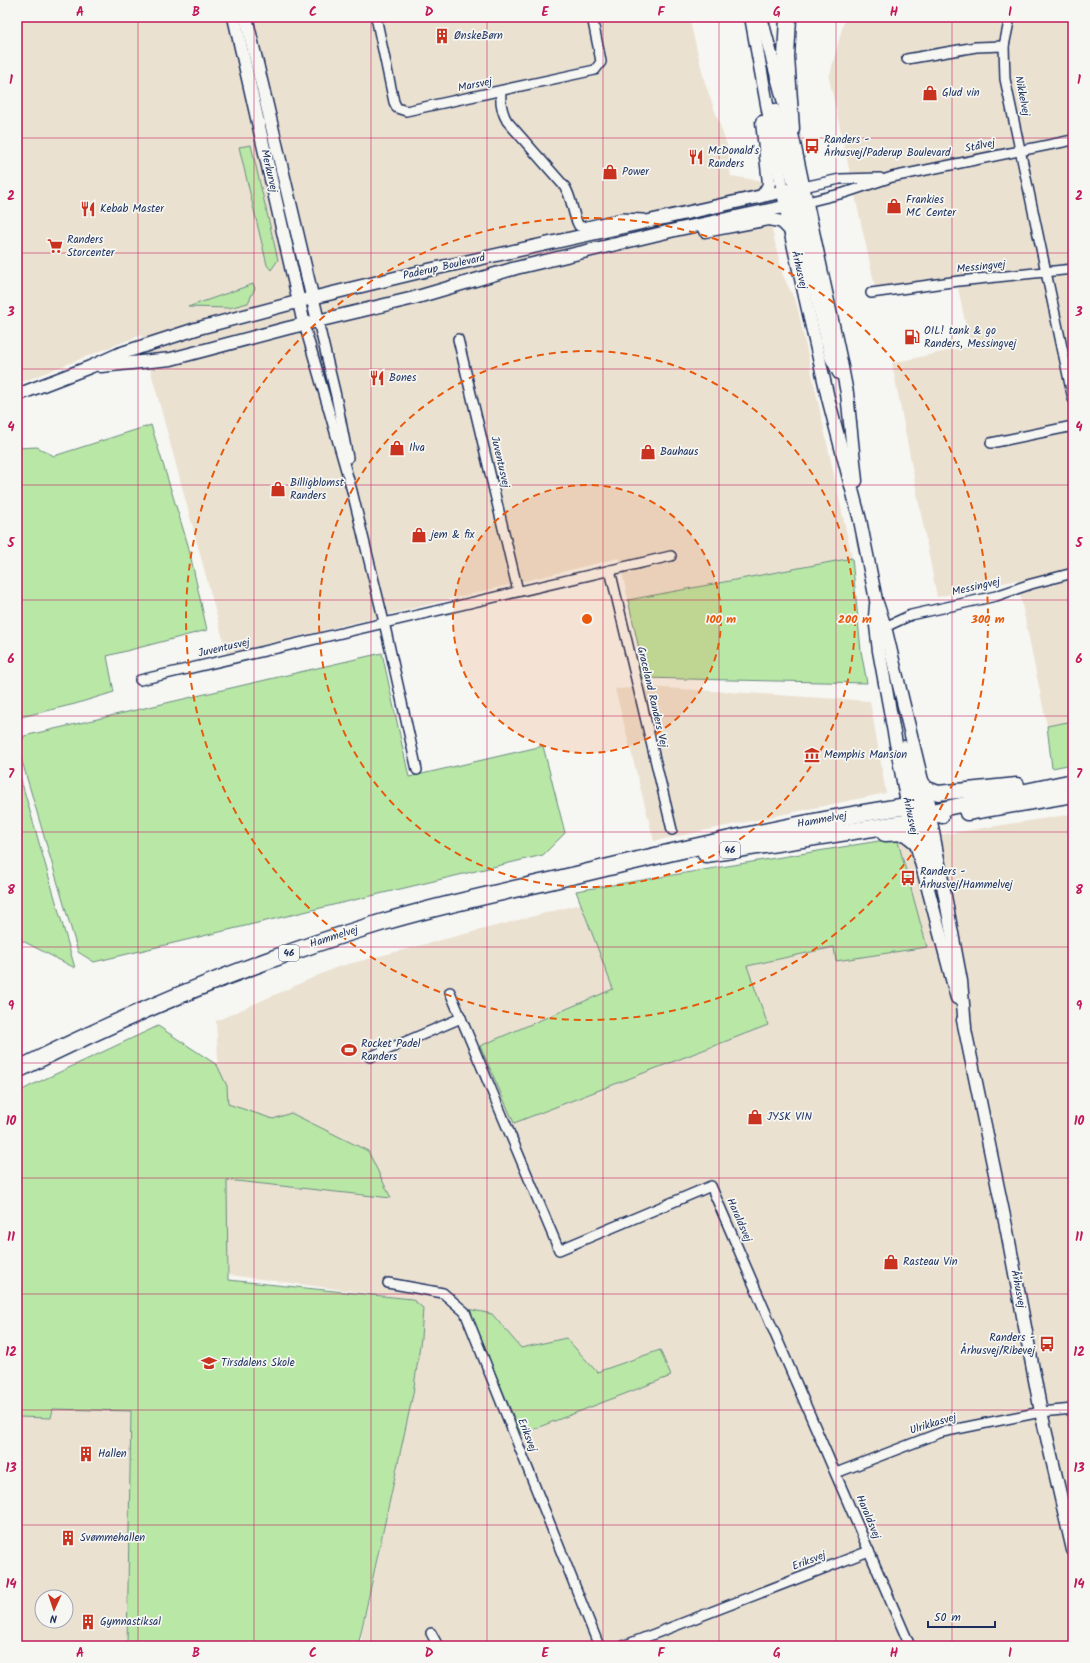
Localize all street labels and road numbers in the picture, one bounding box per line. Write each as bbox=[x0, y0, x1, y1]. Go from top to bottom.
street label: Marsvej bbox=[456, 72, 495, 97]
street label: Nikkelvej bbox=[1009, 74, 1035, 119]
street label: Stålvej bbox=[963, 134, 998, 158]
street label: Merkurvej bbox=[255, 148, 283, 196]
street label: Paderup Boulevard bbox=[401, 249, 487, 285]
street label: Århusvej bbox=[786, 249, 812, 292]
street label: Messingvej bbox=[956, 255, 1008, 279]
street label: Juventusvej bbox=[485, 434, 515, 491]
street label: Messingvej bbox=[950, 572, 1003, 601]
street label: Juventusvej bbox=[196, 633, 253, 663]
street label: Graceland Randers Vej bbox=[632, 645, 673, 750]
street label: Århusvej bbox=[897, 795, 923, 838]
street label: Hammelvej bbox=[796, 807, 849, 833]
road number: 46 bbox=[720, 842, 740, 858]
street label: Hammelvej bbox=[307, 920, 362, 953]
road number: 46 bbox=[279, 945, 299, 961]
street label: Haraldsvej bbox=[721, 1195, 757, 1246]
street label: Århusvej bbox=[1005, 1268, 1031, 1311]
street label: Ulrikkasvej bbox=[907, 1408, 960, 1440]
street label: Eriksvej bbox=[512, 1415, 542, 1456]
street label: Haraldsvej bbox=[851, 1492, 886, 1543]
street label: Eriksvej bbox=[789, 1546, 830, 1576]

